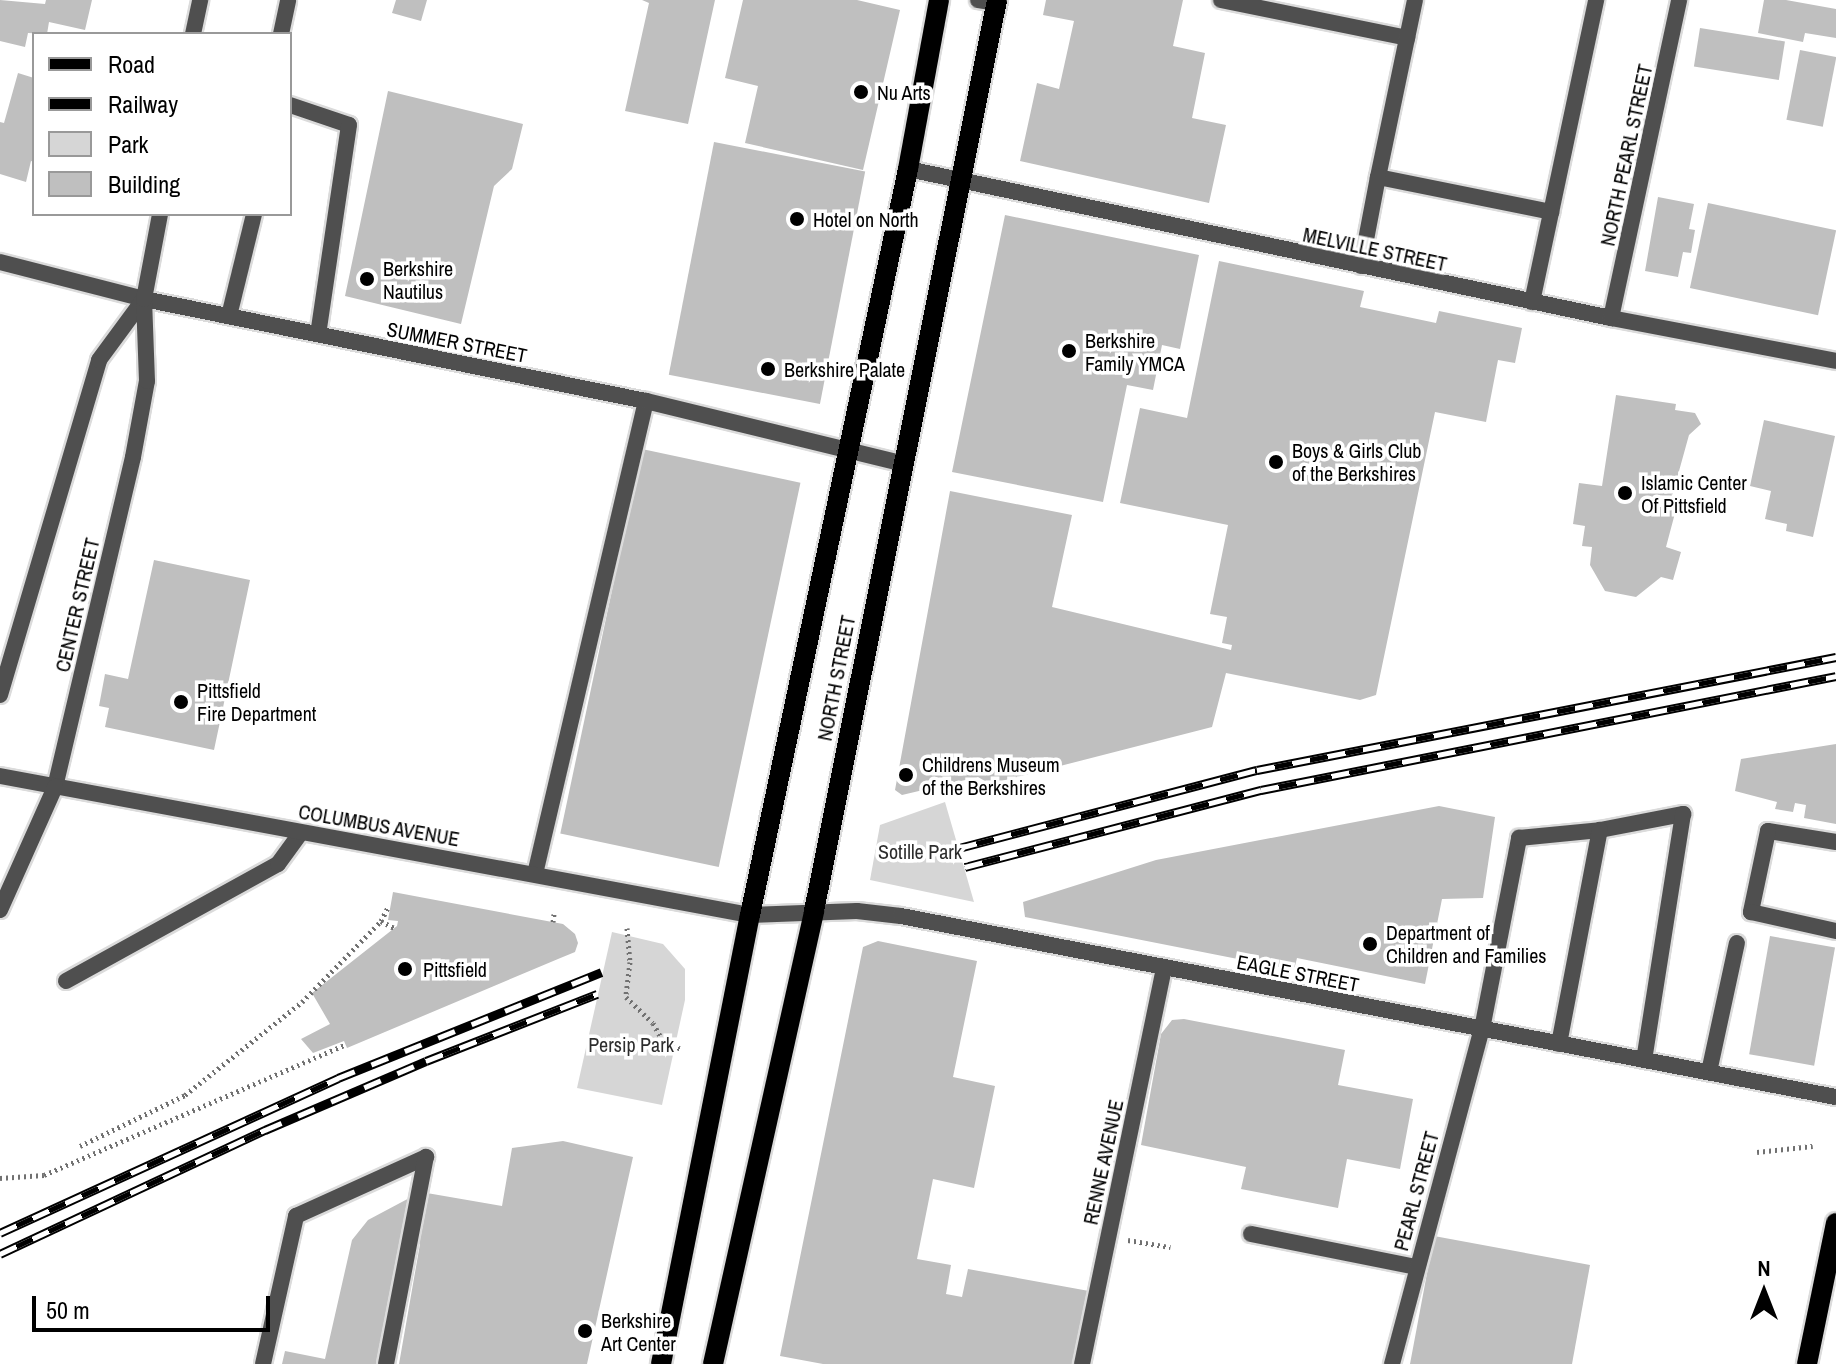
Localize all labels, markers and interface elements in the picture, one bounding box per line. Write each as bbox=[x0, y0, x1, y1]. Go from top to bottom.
legend bbox=[32, 32, 292, 216]
text: Road bbox=[108, 48, 155, 80]
street label: NORTH PEARL STREET bbox=[1595, 62, 1657, 248]
place label: Nu Arts bbox=[877, 80, 932, 104]
marker: Nu Arts bbox=[852, 83, 870, 101]
text: Railway bbox=[108, 88, 178, 120]
text: Park bbox=[108, 128, 148, 160]
text: Building bbox=[108, 168, 180, 200]
place label: Hotel on North bbox=[813, 207, 919, 231]
marker: Hotel on North bbox=[788, 210, 806, 228]
street label: MELVILLE STREET bbox=[1301, 222, 1449, 276]
place label: Berkshire Nautilus bbox=[383, 256, 453, 303]
marker: Berkshire Nautilus bbox=[358, 270, 376, 288]
street label: SUMMER STREET bbox=[385, 317, 529, 367]
place label: Berkshire Family YMCA bbox=[1085, 328, 1185, 375]
marker: Berkshire Family YMCA bbox=[1060, 342, 1078, 360]
place label: Berkshire Palate bbox=[784, 357, 905, 381]
marker: Berkshire Palate bbox=[759, 360, 777, 378]
place label: Boys & Girls Club of the Berkshires bbox=[1292, 438, 1421, 485]
marker: Boys & Girls Club of the Berkshires bbox=[1267, 453, 1285, 471]
place label: Islamic Center Of Pittsfield bbox=[1641, 470, 1747, 517]
marker: Islamic Center Of Pittsfield bbox=[1616, 484, 1634, 502]
street label: CENTER STREET bbox=[50, 536, 104, 674]
street label: NORTH STREET bbox=[812, 613, 860, 743]
place label: Pittsfield Fire Department bbox=[197, 678, 316, 725]
marker: Pittsfield Fire Department bbox=[172, 693, 190, 711]
place label: Childrens Museum of the Berkshires bbox=[922, 752, 1060, 799]
marker: Childrens Museum of the Berkshires bbox=[897, 766, 915, 784]
street label: COLUMBUS AVENUE bbox=[296, 799, 462, 851]
park label: Sotille Park bbox=[878, 839, 962, 863]
place label: Department of Children and Families bbox=[1386, 920, 1547, 967]
marker: Department of Children and Families bbox=[1361, 935, 1379, 953]
street label: EAGLE STREET bbox=[1235, 949, 1361, 997]
place label: Pittsfield bbox=[423, 957, 487, 981]
marker: Pittsfield bbox=[394, 958, 416, 980]
park label: Persip Park bbox=[588, 1032, 674, 1056]
street label: RENNE AVENUE bbox=[1078, 1097, 1128, 1227]
street label: PEARL STREET bbox=[1388, 1128, 1444, 1254]
north arrow bbox=[1724, 1252, 1804, 1332]
text: N bbox=[1757, 1253, 1771, 1283]
scale bar bbox=[36, 1280, 274, 1330]
text: 50 m bbox=[46, 1294, 90, 1326]
place label: Berkshire Art Center bbox=[601, 1308, 676, 1355]
marker: Berkshire Art Center bbox=[576, 1322, 594, 1340]

